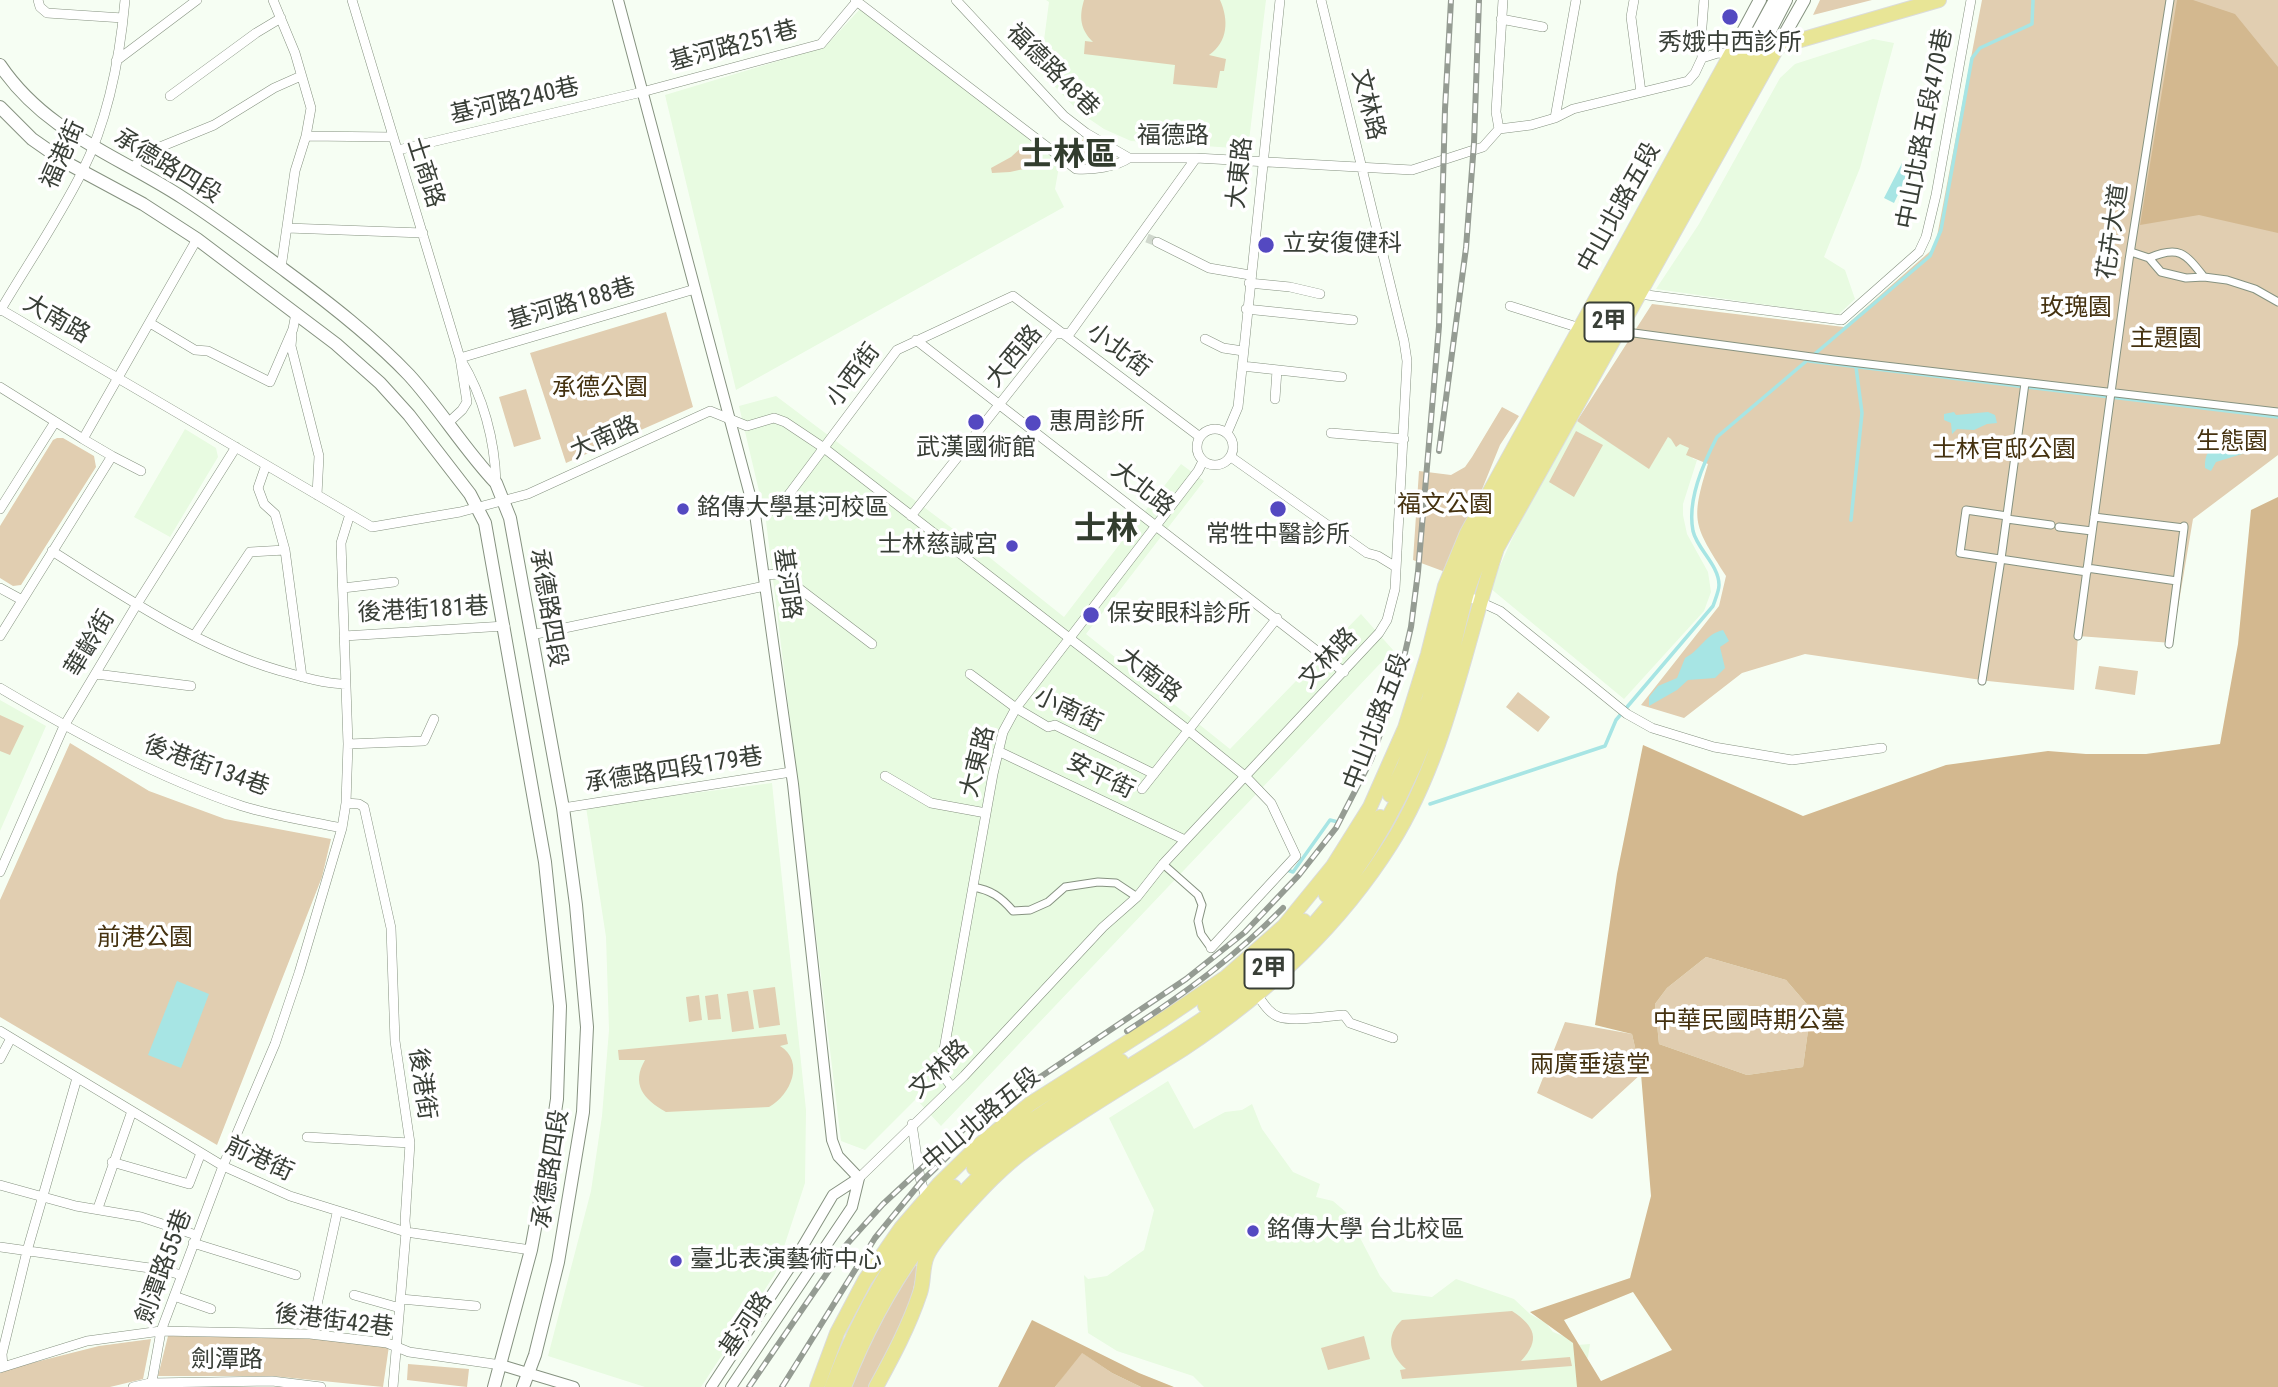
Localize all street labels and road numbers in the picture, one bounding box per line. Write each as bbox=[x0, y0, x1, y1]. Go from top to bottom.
street label: 基河路251巷 bbox=[667, 16, 801, 78]
street label: 福德路48巷 bbox=[999, 18, 1105, 124]
street label: 中山北路五段470巷 bbox=[1892, 26, 1960, 232]
street label: 文林路 bbox=[1344, 67, 1390, 143]
street label: 基河路240巷 bbox=[448, 73, 582, 131]
street label: 福港街 bbox=[36, 116, 92, 194]
street label: 福德路 bbox=[1137, 123, 1209, 151]
street label: 承德路四段 bbox=[108, 124, 226, 210]
street label: 士商路 bbox=[399, 134, 449, 212]
street label: 大東路 bbox=[1223, 136, 1259, 210]
street label: 中山北路五段 bbox=[1572, 138, 1668, 278]
street label: 花卉大道 bbox=[2093, 182, 2135, 282]
street label: 基河路188巷 bbox=[505, 273, 639, 337]
street label: 大南路 bbox=[18, 290, 94, 350]
road number: 2甲 bbox=[1584, 302, 1634, 342]
street label: 小北街 bbox=[1081, 318, 1155, 384]
street label: 大西路 bbox=[981, 320, 1049, 394]
street label: 小西街 bbox=[821, 339, 887, 413]
street label: 大南路 bbox=[566, 411, 644, 467]
street label: 大北路 bbox=[1105, 456, 1179, 524]
street label: 承德路四段 bbox=[522, 546, 572, 670]
street label: 基河路 bbox=[767, 546, 805, 622]
street label: 後港街181巷 bbox=[357, 593, 489, 629]
street label: 華齡街 bbox=[60, 606, 122, 682]
street label: 文林路 bbox=[1294, 623, 1364, 695]
street label: 大南路 bbox=[1112, 642, 1186, 710]
street label: 中山北路五段 bbox=[1339, 650, 1417, 794]
street label: 小南街 bbox=[1029, 683, 1107, 739]
street label: 大東路 bbox=[956, 724, 1002, 800]
street label: 後港街134巷 bbox=[139, 731, 273, 803]
street label: 承德路四段179巷 bbox=[583, 743, 765, 799]
street label: 安平街 bbox=[1061, 748, 1139, 806]
road number: 2甲 bbox=[1244, 950, 1294, 988]
street label: 文林路 bbox=[904, 1035, 976, 1105]
street label: 後港街 bbox=[402, 1046, 440, 1122]
street label: 中山北路五段 bbox=[918, 1063, 1046, 1177]
street label: 承德路四段 bbox=[528, 1107, 576, 1231]
street label: 前港街 bbox=[220, 1132, 298, 1188]
street label: 劍潭路55巷 bbox=[131, 1206, 199, 1328]
street label: 基河路 bbox=[715, 1287, 779, 1363]
street label: 後港街42巷 bbox=[273, 1300, 395, 1344]
street label: 劍潭路 bbox=[191, 1347, 263, 1375]

